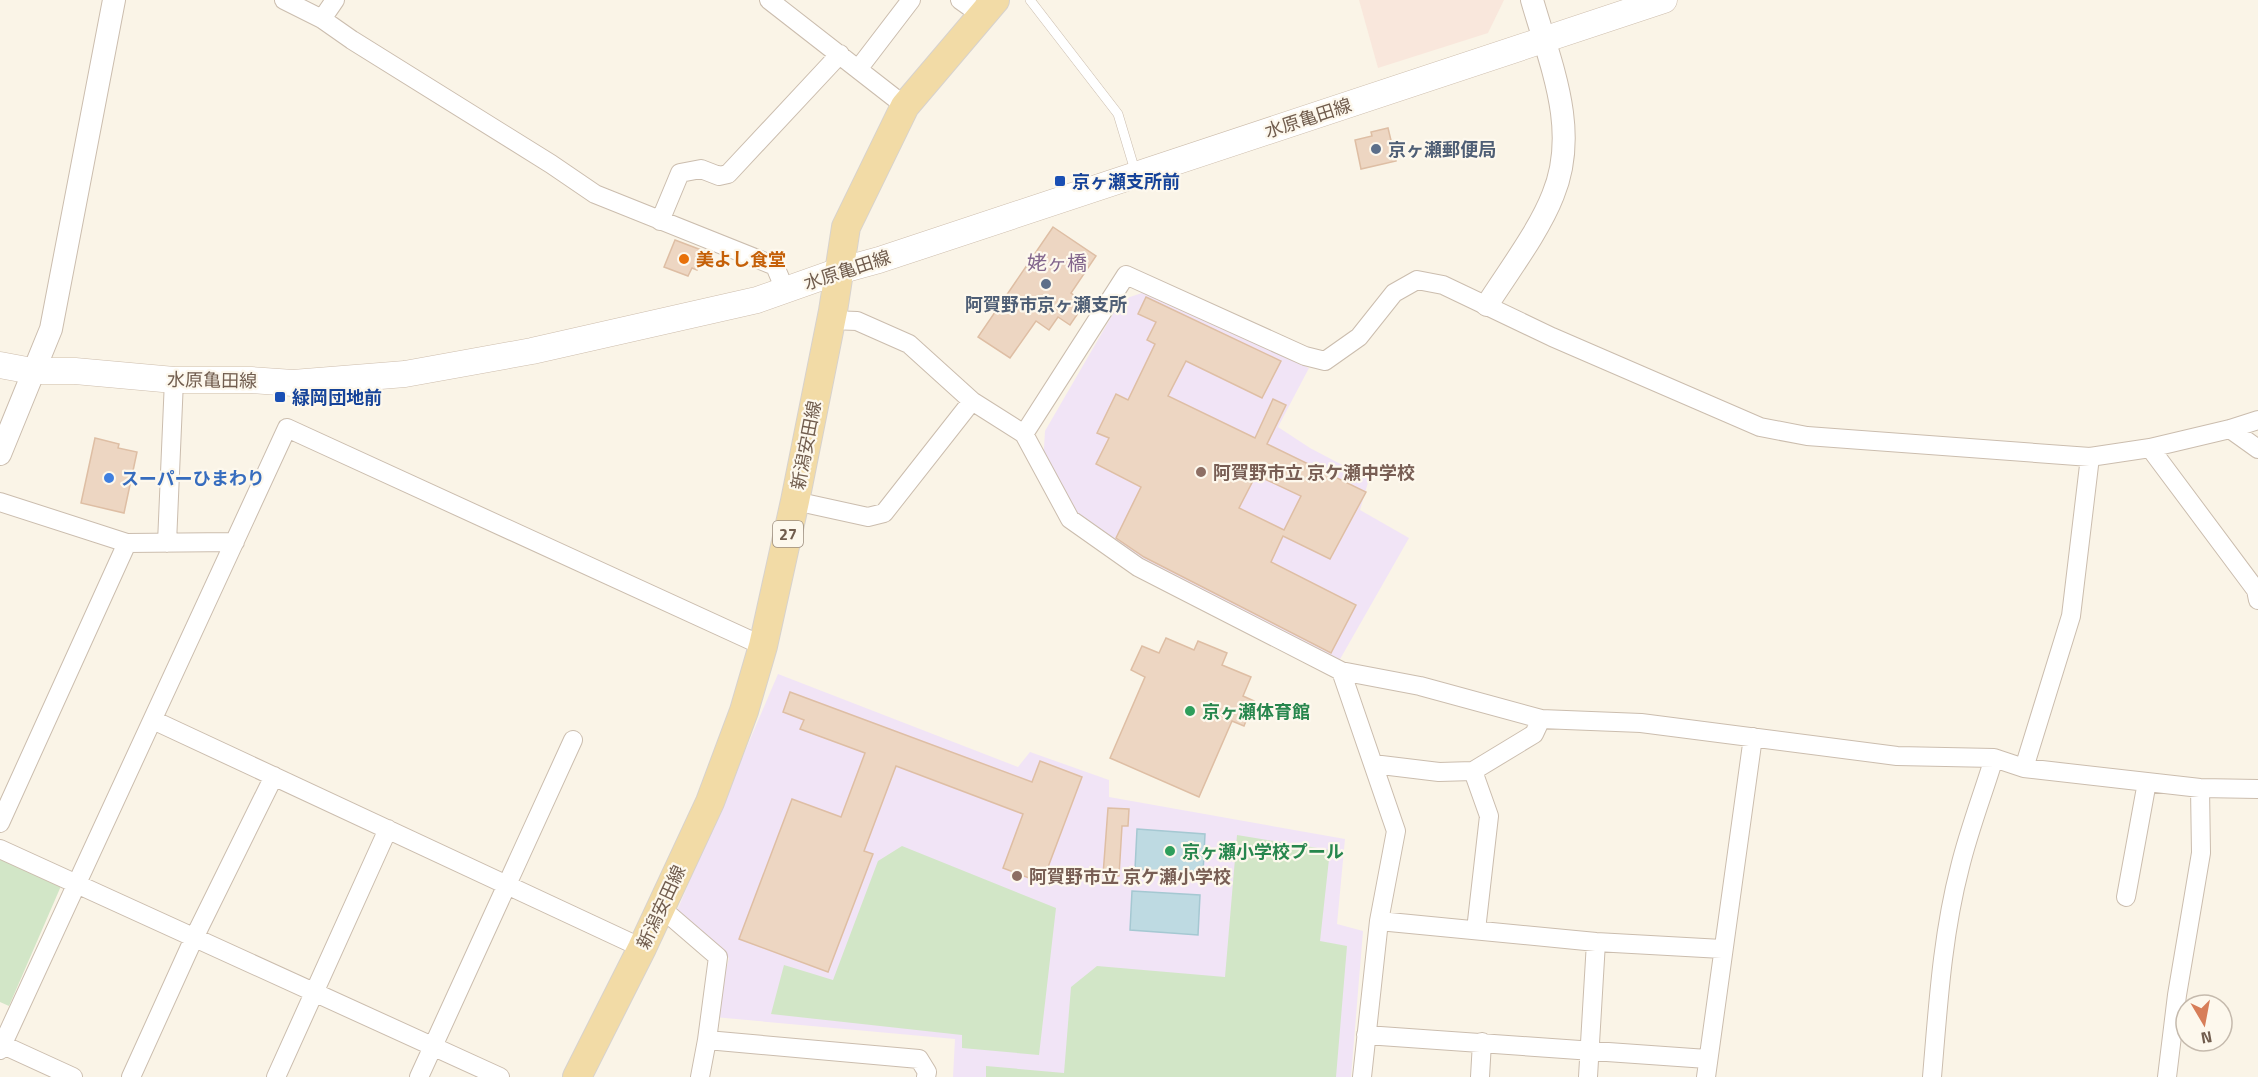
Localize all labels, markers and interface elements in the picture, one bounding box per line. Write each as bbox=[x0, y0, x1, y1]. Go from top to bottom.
street label: 水原亀田線 bbox=[1261, 91, 1355, 145]
place label: 京ヶ瀬郵便局 bbox=[1388, 136, 1496, 163]
marker: 京ヶ瀬郵便局 bbox=[1369, 142, 1383, 156]
place label: 京ヶ瀬支所前 bbox=[1072, 168, 1180, 195]
marker: 京ヶ瀬支所前 bbox=[1053, 174, 1067, 188]
street label: 水原亀田線 bbox=[800, 243, 894, 297]
place label: 美よし食堂 bbox=[696, 246, 786, 273]
district label: 姥ヶ橋 bbox=[1027, 247, 1087, 278]
marker: 美よし食堂 bbox=[677, 252, 691, 266]
marker: 阿賀野市京ヶ瀬支所 bbox=[1039, 277, 1053, 291]
place label: 阿賀野市京ヶ瀬支所 bbox=[965, 291, 1127, 318]
street label: 水原亀田線 bbox=[167, 366, 257, 394]
place label: 緑岡団地前 bbox=[292, 384, 382, 411]
marker: 緑岡団地前 bbox=[273, 390, 287, 404]
street label: 新潟安田線 bbox=[784, 398, 828, 492]
place label: 阿賀野市立 京ケ瀬中学校 bbox=[1213, 459, 1415, 486]
place label: スーパーひまわり bbox=[121, 465, 265, 492]
marker: 阿賀野市立 京ケ瀬中学校 bbox=[1194, 465, 1208, 479]
marker: スーパーひまわり bbox=[102, 471, 116, 485]
road number: 27 bbox=[773, 521, 803, 547]
place label: 京ヶ瀬体育館 bbox=[1202, 698, 1310, 725]
marker: 京ヶ瀬体育館 bbox=[1183, 704, 1197, 718]
place label: 京ヶ瀬小学校プール bbox=[1182, 838, 1344, 865]
marker: 京ヶ瀬小学校プール bbox=[1163, 844, 1177, 858]
street label: 新潟安田線 bbox=[630, 861, 692, 953]
place label: 阿賀野市立 京ケ瀬小学校 bbox=[1029, 863, 1231, 890]
marker: 阿賀野市立 京ケ瀬小学校 bbox=[1010, 869, 1024, 883]
north arrow bbox=[2174, 993, 2234, 1053]
text: N bbox=[2199, 1025, 2214, 1051]

